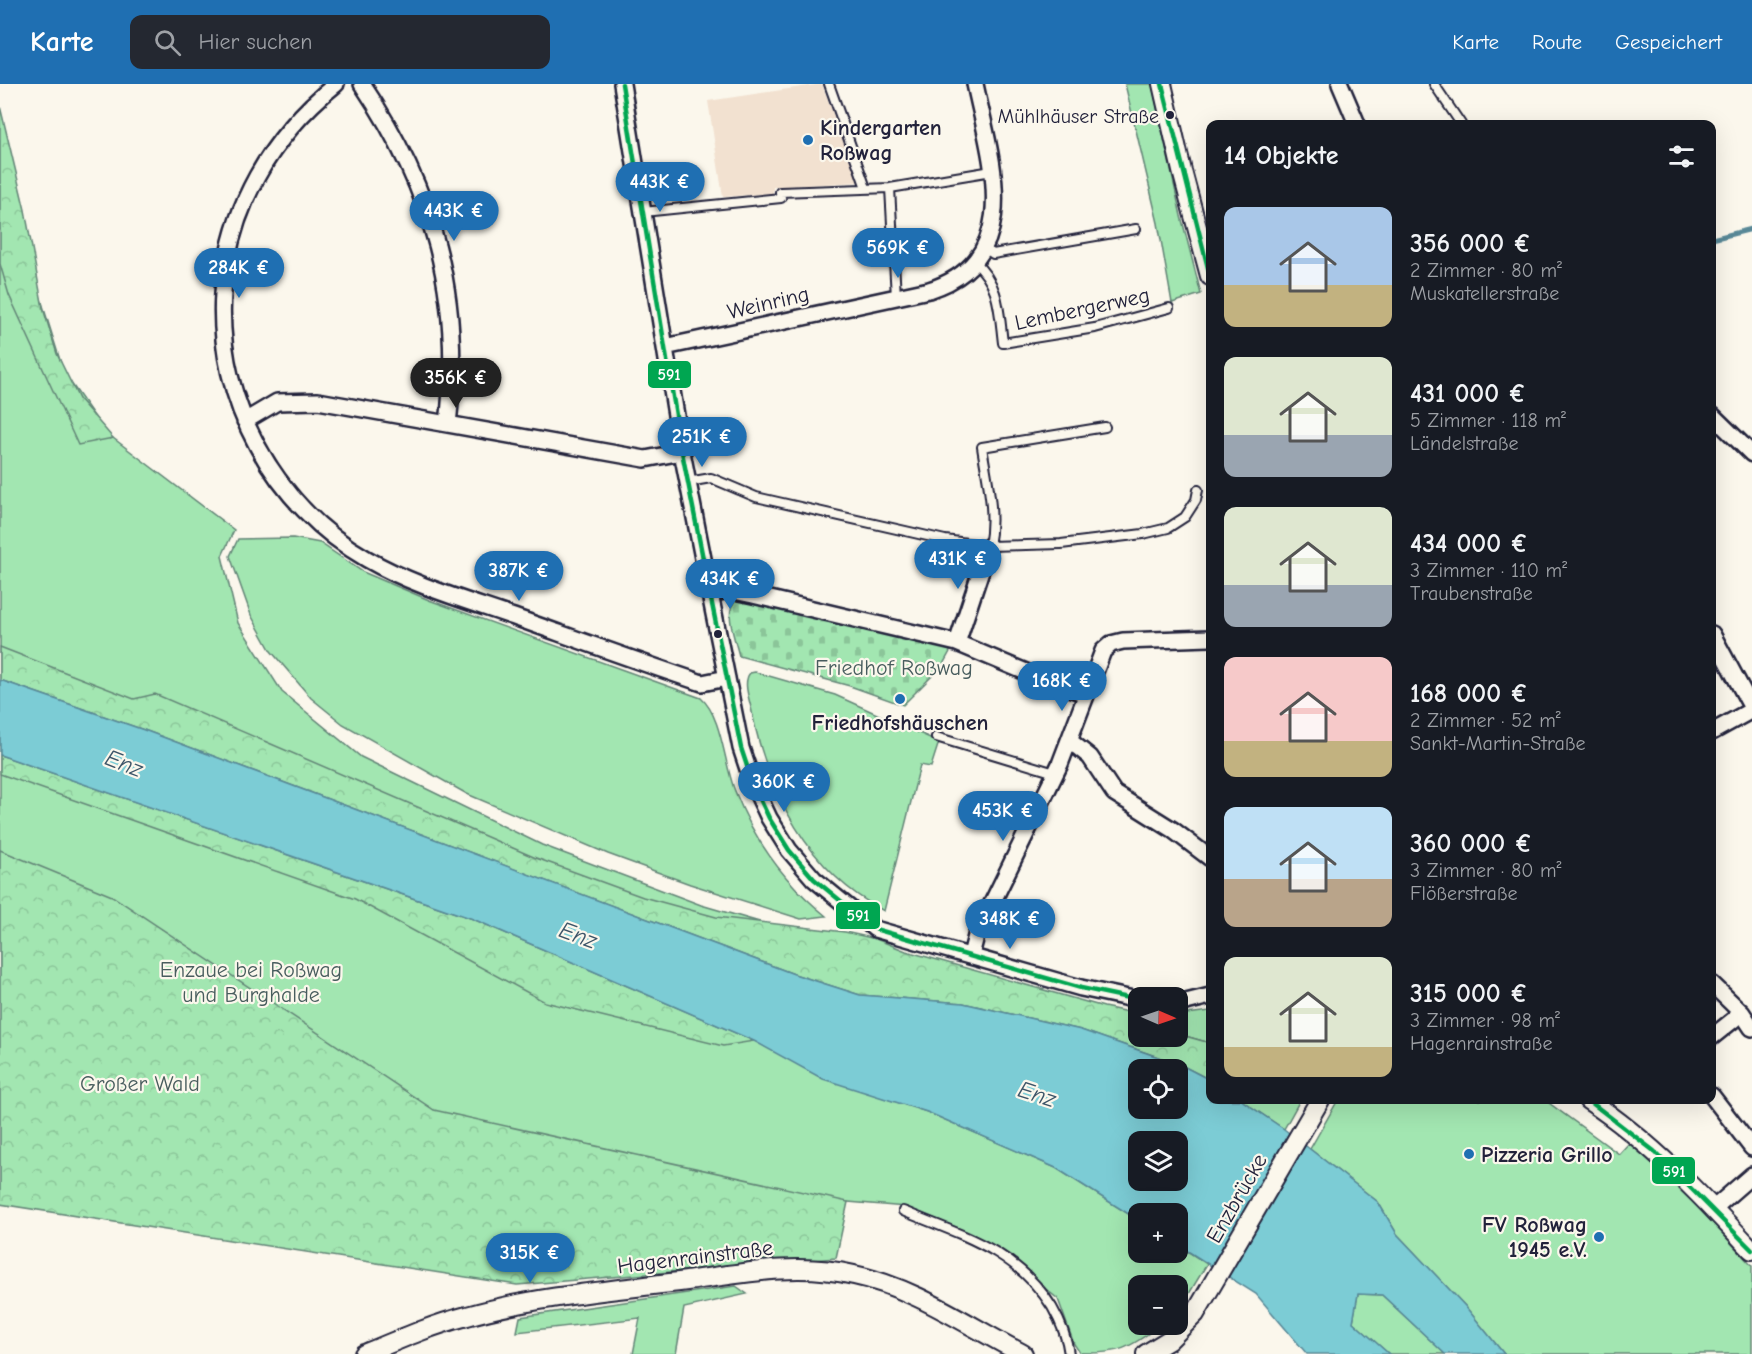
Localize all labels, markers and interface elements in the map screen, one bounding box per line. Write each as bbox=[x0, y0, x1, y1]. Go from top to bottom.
search box bbox=[130, 15, 550, 69]
text: Karte bbox=[30, 26, 94, 58]
icon: search bbox=[151, 26, 184, 59]
text: Hier suchen bbox=[199, 29, 313, 55]
text: Karte bbox=[1452, 30, 1499, 54]
text: Route bbox=[1532, 30, 1582, 54]
text: Gespeichert bbox=[1615, 30, 1722, 54]
place label: Mühlhäuser Straße bbox=[998, 105, 1159, 128]
marker: Mühlhäuser Straße bbox=[1164, 109, 1176, 121]
place label: Kindergarten Roßwag bbox=[820, 115, 942, 166]
marker: Kindergarten Roßwag bbox=[801, 133, 815, 147]
icon: filters bbox=[1665, 140, 1698, 173]
text: 14 Objekte bbox=[1224, 141, 1339, 171]
pin: 443K € bbox=[611, 162, 709, 213]
text: 443K € bbox=[630, 170, 690, 193]
pin: 443K € bbox=[405, 191, 503, 242]
text: 443K € bbox=[424, 199, 484, 222]
pin: 569K € bbox=[849, 228, 947, 279]
text: 356 000 € bbox=[1410, 229, 1531, 259]
icon: home bbox=[1272, 231, 1344, 303]
text: 569K € bbox=[866, 236, 930, 259]
pin: 284K € bbox=[190, 248, 288, 299]
text: 284K € bbox=[208, 256, 270, 279]
text: 2 Zimmer · 80 m² bbox=[1410, 259, 1562, 282]
street label: Weinring bbox=[725, 281, 812, 325]
street label: Lembergerweg bbox=[1012, 282, 1152, 336]
text: Muskatellerstraße bbox=[1410, 282, 1559, 305]
pin: 356K € bbox=[407, 358, 505, 409]
line badge: 591 bbox=[647, 360, 692, 389]
text: 356K € bbox=[424, 366, 488, 389]
text: 591 bbox=[657, 366, 681, 384]
text: 431 000 € bbox=[1410, 379, 1526, 409]
icon: home bbox=[1272, 381, 1344, 453]
text: 5 Zimmer · 118 m² bbox=[1410, 409, 1566, 432]
pin: 251K € bbox=[653, 417, 751, 468]
text: 251K € bbox=[672, 425, 732, 448]
text: Ländelstraße bbox=[1410, 432, 1519, 455]
text: 434 000 € bbox=[1410, 529, 1528, 559]
icon: home bbox=[1272, 531, 1344, 603]
pin: 431K € bbox=[909, 539, 1007, 590]
text: 431K € bbox=[928, 547, 988, 570]
pin: 387K € bbox=[470, 551, 568, 602]
text: 387K € bbox=[488, 559, 550, 582]
pin: 434K € bbox=[681, 559, 779, 610]
text: 3 Zimmer · 110 m² bbox=[1410, 559, 1567, 582]
text: 434K € bbox=[700, 567, 760, 590]
text: Traubenstraße bbox=[1410, 582, 1533, 605]
unlabelled marker bbox=[712, 628, 724, 640]
park label: Friedhof Roßwag bbox=[815, 655, 973, 681]
pin: 168K € bbox=[1013, 661, 1111, 712]
text: 168K € bbox=[1032, 669, 1092, 692]
text: 168 000 € bbox=[1410, 679, 1528, 709]
icon: home bbox=[1272, 681, 1344, 753]
marker: Friedhofshäuschen bbox=[893, 692, 907, 706]
text: 2 Zimmer · 52 m² bbox=[1410, 709, 1561, 732]
place label: Friedhofshäuschen bbox=[812, 710, 988, 736]
text: Sankt-Martin-Straße bbox=[1410, 732, 1585, 755]
water label: Enz bbox=[101, 743, 148, 783]
pin: 360K € bbox=[735, 762, 833, 813]
text: 360K € bbox=[752, 770, 816, 793]
pin: 453K € bbox=[954, 791, 1052, 842]
text: 453K € bbox=[972, 799, 1034, 822]
text: 360 000 € bbox=[1410, 829, 1532, 859]
icon: home bbox=[1272, 831, 1344, 903]
text: 3 Zimmer · 80 m² bbox=[1410, 859, 1562, 882]
text: Flößerstraße bbox=[1410, 882, 1517, 905]
pin: 348K € bbox=[961, 899, 1059, 950]
line badge: 591 bbox=[835, 901, 881, 930]
text: 591 bbox=[846, 907, 870, 925]
text: 348K € bbox=[979, 907, 1041, 930]
water label: Enz bbox=[555, 915, 602, 955]
park label: Enzaue bei Roßwag und Burghalde bbox=[160, 957, 342, 1008]
text: 315 000 € bbox=[1410, 979, 1528, 1009]
icon: home bbox=[1272, 981, 1344, 1053]
north arrow bbox=[1128, 987, 1188, 1047]
map controls bbox=[1128, 987, 1188, 1335]
text: 3 Zimmer · 98 m² bbox=[1410, 1009, 1560, 1032]
text: Hagenrainstraße bbox=[1410, 1032, 1552, 1055]
button: locate bbox=[1128, 1059, 1188, 1119]
park label: Großer Wald bbox=[80, 1071, 200, 1097]
water label: Enz bbox=[1015, 1075, 1060, 1113]
button: layers bbox=[1128, 1131, 1188, 1191]
place label: Pizzeria Grillo bbox=[1481, 1142, 1613, 1168]
marker: Pizzeria Grillo bbox=[1462, 1147, 1476, 1161]
street label: Enzbrücke bbox=[1201, 1149, 1273, 1248]
line badge: 591 bbox=[1651, 1156, 1696, 1185]
text: 591 bbox=[1662, 1163, 1686, 1181]
button: + bbox=[1128, 1203, 1188, 1263]
place label: FV Roßwag 1945 e.V. bbox=[1482, 1212, 1587, 1263]
marker: FV Roßwag 1945 e.V. bbox=[1592, 1230, 1606, 1244]
pin: 315K € bbox=[481, 1233, 579, 1284]
street label: Hagenrainstraße bbox=[616, 1235, 774, 1279]
text: 315K € bbox=[500, 1241, 560, 1264]
button: − bbox=[1128, 1275, 1188, 1335]

